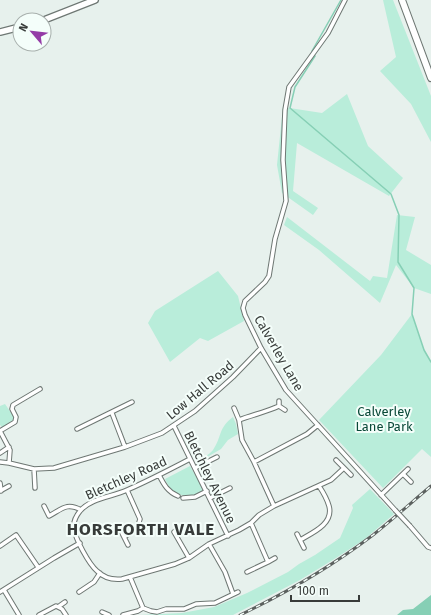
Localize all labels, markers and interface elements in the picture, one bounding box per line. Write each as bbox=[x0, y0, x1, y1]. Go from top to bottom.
north arrow bbox=[12, 12, 52, 52]
text: N bbox=[16, 21, 31, 34]
street label: Calverley Lane bbox=[251, 312, 307, 394]
street label: Low Hall Road bbox=[163, 357, 237, 423]
park label: Calverley Lane Park bbox=[355, 404, 413, 434]
street label: Bletchley Avenue bbox=[181, 428, 239, 526]
street label: Bletchley Road bbox=[83, 453, 169, 503]
district label: HORSFORTH VALE bbox=[67, 519, 215, 540]
scale bar bbox=[291, 577, 359, 603]
text: 100 m bbox=[297, 584, 329, 598]

